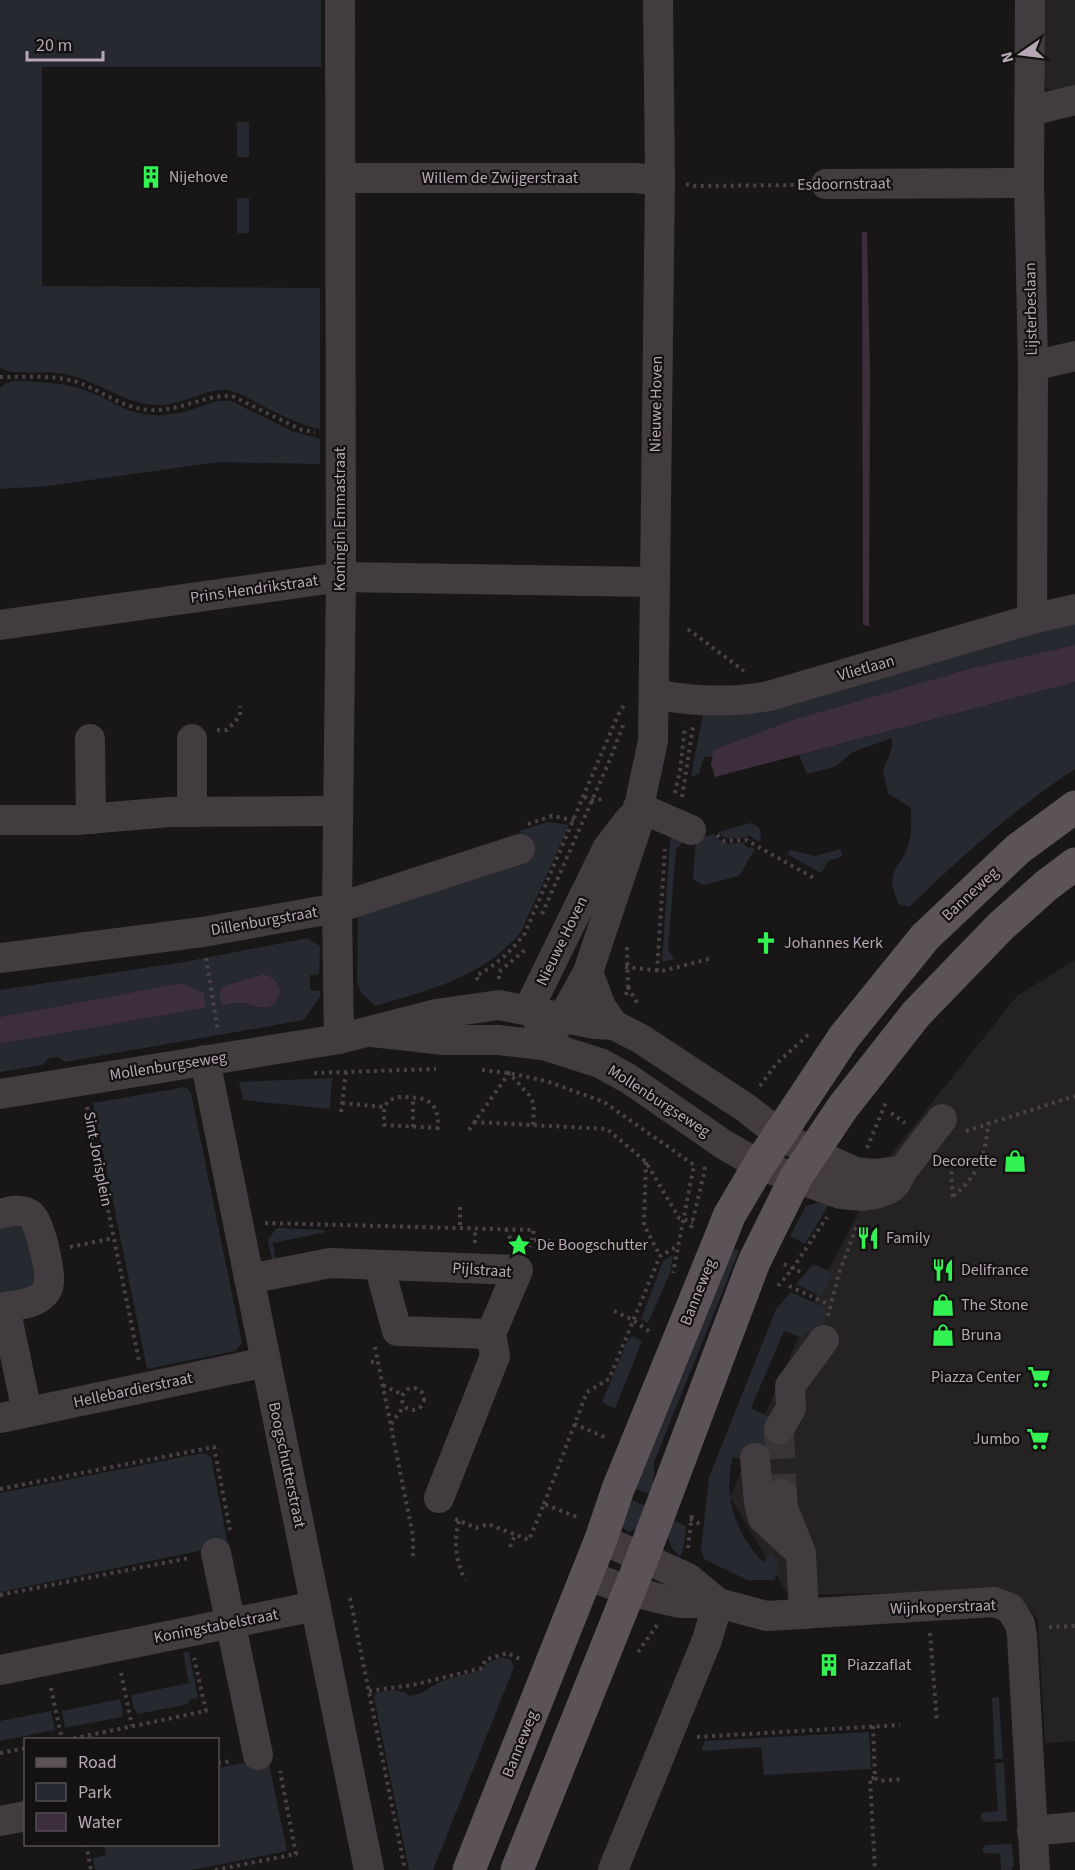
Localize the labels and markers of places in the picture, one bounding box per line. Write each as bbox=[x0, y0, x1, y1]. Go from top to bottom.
building icon: Nijehove bbox=[138, 164, 164, 190]
place label: Nijehove bbox=[169, 166, 228, 188]
church icon: Johannes Kerk bbox=[753, 930, 779, 956]
place label: Johannes Kerk bbox=[784, 932, 883, 954]
shop icon: Decorette bbox=[1002, 1148, 1028, 1174]
place label: Decorette bbox=[932, 1150, 997, 1172]
restaurant icon: Family bbox=[855, 1225, 881, 1251]
place label: Family bbox=[886, 1227, 931, 1249]
place icon: De Boogschutter bbox=[506, 1232, 532, 1258]
place label: De Boogschutter bbox=[537, 1234, 648, 1256]
restaurant icon: Delifrance bbox=[930, 1257, 956, 1283]
place label: Delifrance bbox=[961, 1259, 1028, 1281]
shop icon: The Stone bbox=[930, 1292, 956, 1318]
place label: The Stone bbox=[961, 1294, 1028, 1316]
shop icon: Bruna bbox=[930, 1322, 956, 1348]
place label: Bruna bbox=[961, 1324, 1001, 1346]
supermarket icon: Piazza Center bbox=[1026, 1364, 1052, 1390]
place label: Piazza Center bbox=[931, 1366, 1021, 1388]
supermarket icon: Jumbo bbox=[1025, 1426, 1051, 1452]
place label: Jumbo bbox=[973, 1428, 1020, 1450]
building icon: Piazzaflat bbox=[816, 1652, 842, 1678]
place label: Piazzaflat bbox=[847, 1654, 912, 1676]

